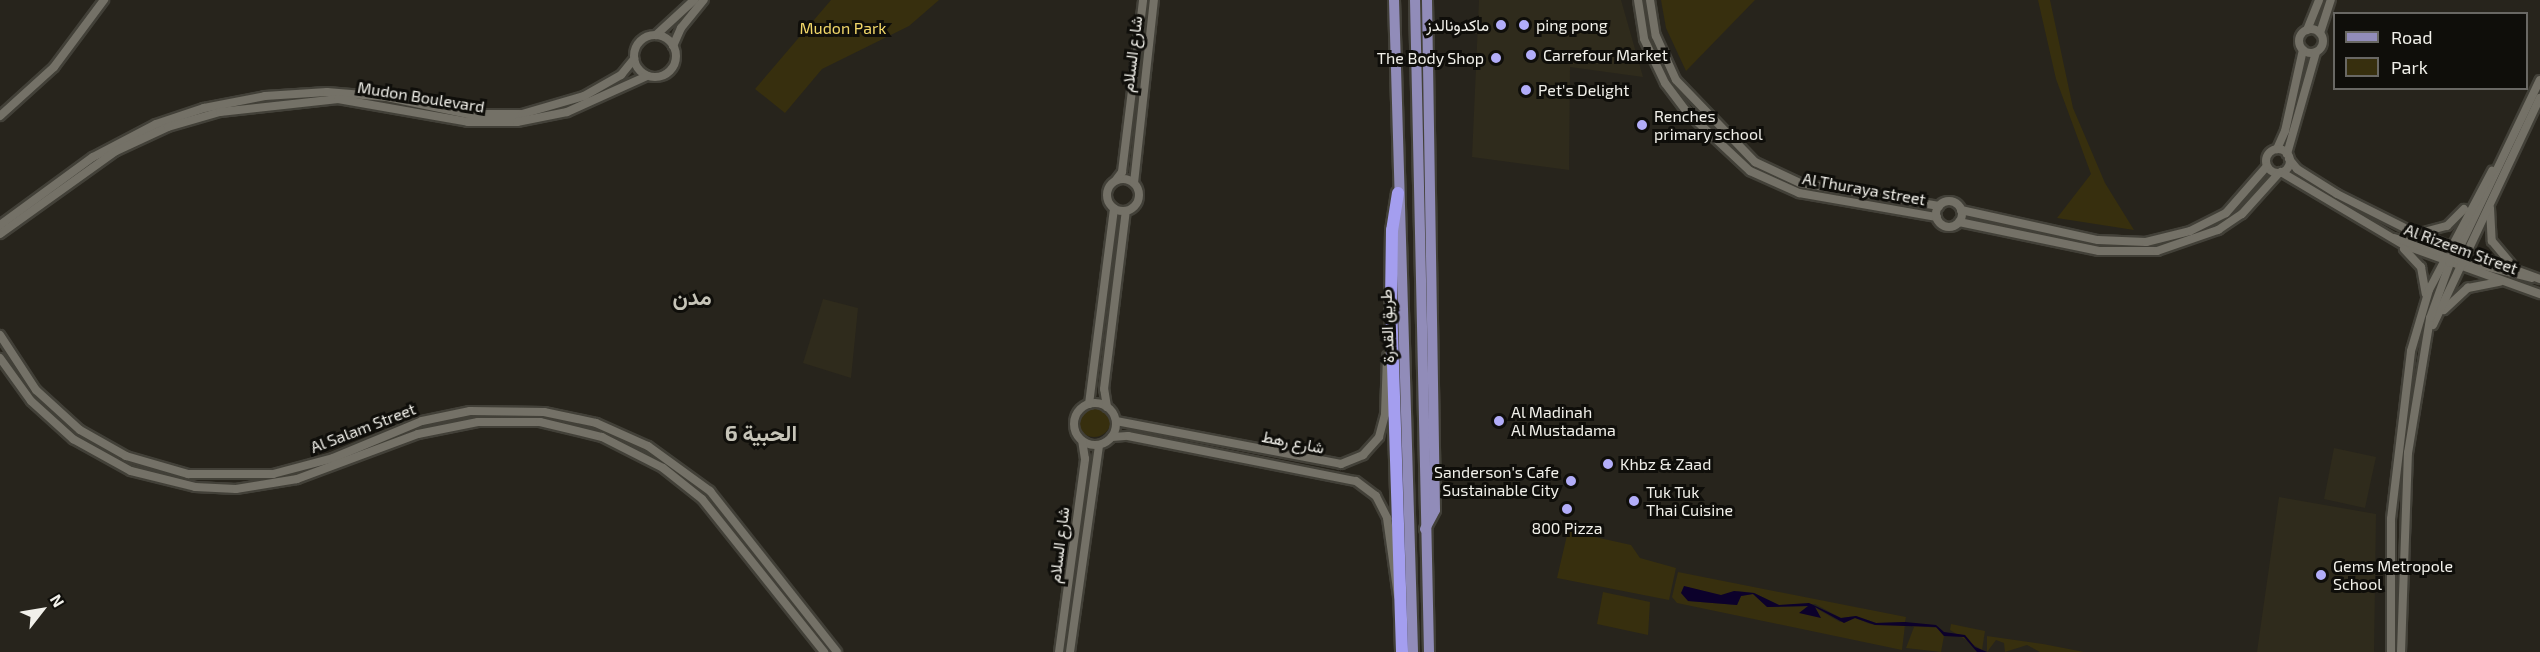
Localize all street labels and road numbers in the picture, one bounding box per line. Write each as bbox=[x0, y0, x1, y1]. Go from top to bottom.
street label: شارع السلام bbox=[1118, 15, 1146, 93]
street label: Mudon Boulevard bbox=[356, 77, 486, 117]
street label: Al Thuraya street bbox=[1800, 169, 1928, 209]
street label: Al Rizeem Street bbox=[2402, 220, 2520, 278]
street label: طريق القدرة bbox=[1376, 289, 1398, 363]
street label: Al Salam Street bbox=[307, 399, 419, 457]
street label: شارع رهط bbox=[1260, 427, 1326, 457]
street label: شارع السلام bbox=[1045, 506, 1073, 584]

